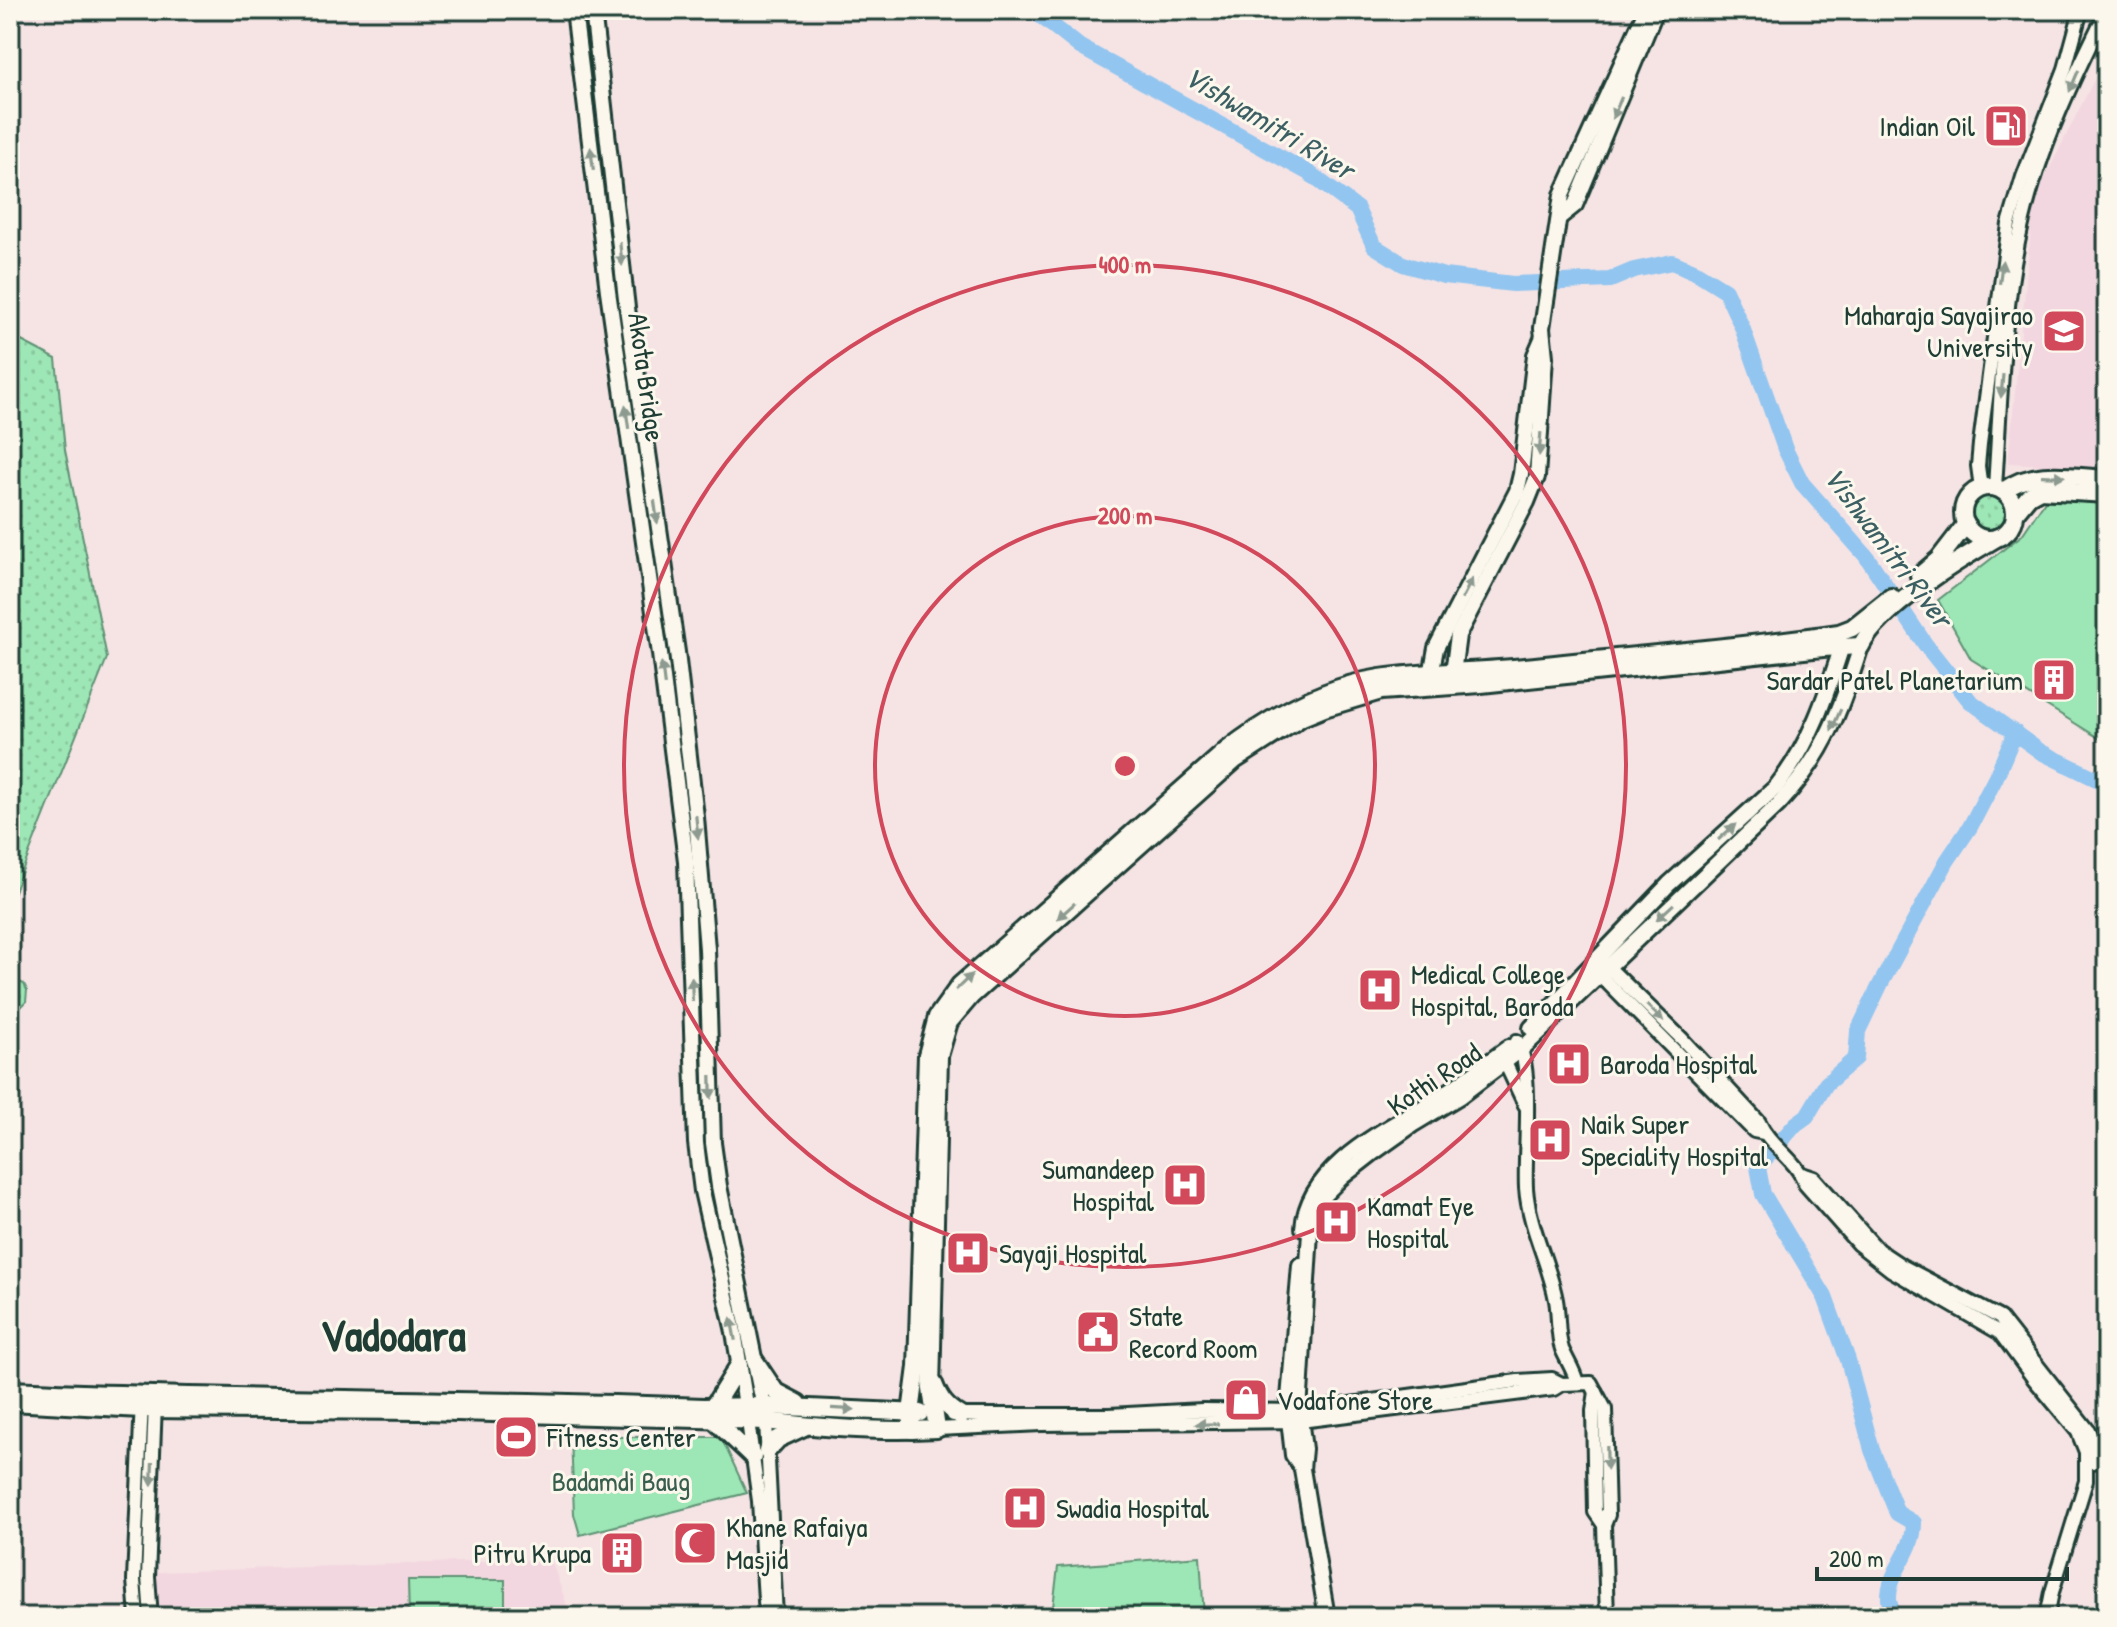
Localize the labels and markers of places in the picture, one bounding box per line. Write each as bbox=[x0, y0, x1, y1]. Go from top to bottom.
fuel station icon: Indian Oil bbox=[1982, 102, 2030, 150]
place label: Indian Oil bbox=[1879, 107, 1976, 145]
place label: Maharaja Sayajirao University bbox=[1844, 296, 2033, 366]
school or university icon: Maharaja Sayajirao University bbox=[2040, 307, 2088, 355]
building icon: Sardar Patel Planetarium bbox=[2030, 656, 2078, 704]
place label: Sardar Patel Planetarium bbox=[1767, 661, 2023, 699]
centre of rings bbox=[1111, 752, 1139, 780]
place label: Medical College Hospital, Baroda bbox=[1411, 955, 1574, 1025]
hospital icon: Medical College Hospital, Baroda bbox=[1356, 966, 1404, 1014]
hospital icon: Baroda Hospital bbox=[1545, 1040, 1593, 1088]
place label: Baroda Hospital bbox=[1600, 1045, 1758, 1083]
place label: Naik Super Speciality Hospital bbox=[1581, 1105, 1769, 1175]
hospital icon: Naik Super Speciality Hospital bbox=[1526, 1116, 1574, 1164]
place label: Sumandeep Hospital bbox=[1042, 1150, 1155, 1220]
hospital icon: Sumandeep Hospital bbox=[1161, 1161, 1209, 1209]
place label: Kamat Eye Hospital bbox=[1367, 1187, 1474, 1257]
hospital icon: Kamat Eye Hospital bbox=[1312, 1198, 1360, 1246]
hospital icon: Sayaji Hospital bbox=[944, 1229, 992, 1277]
place label: Sayaji Hospital bbox=[999, 1234, 1147, 1272]
place label: State Record Room bbox=[1129, 1297, 1257, 1367]
public building icon: State Record Room bbox=[1074, 1308, 1122, 1356]
shop icon: Vodafone Store bbox=[1222, 1376, 1270, 1424]
place label: Vodafone Store bbox=[1277, 1381, 1433, 1419]
sports icon: Fitness Center bbox=[492, 1413, 540, 1461]
place label: Fitness Center bbox=[546, 1418, 696, 1456]
hospital icon: Swadia Hospital bbox=[1001, 1484, 1049, 1532]
place label: Swadia Hospital bbox=[1056, 1489, 1209, 1527]
place label: Khane Rafaiya Masjid bbox=[726, 1508, 867, 1578]
mosque icon: Khane Rafaiya Masjid bbox=[671, 1519, 719, 1567]
building icon: Pitru Krupa bbox=[598, 1529, 646, 1577]
place label: Pitru Krupa bbox=[474, 1534, 591, 1572]

